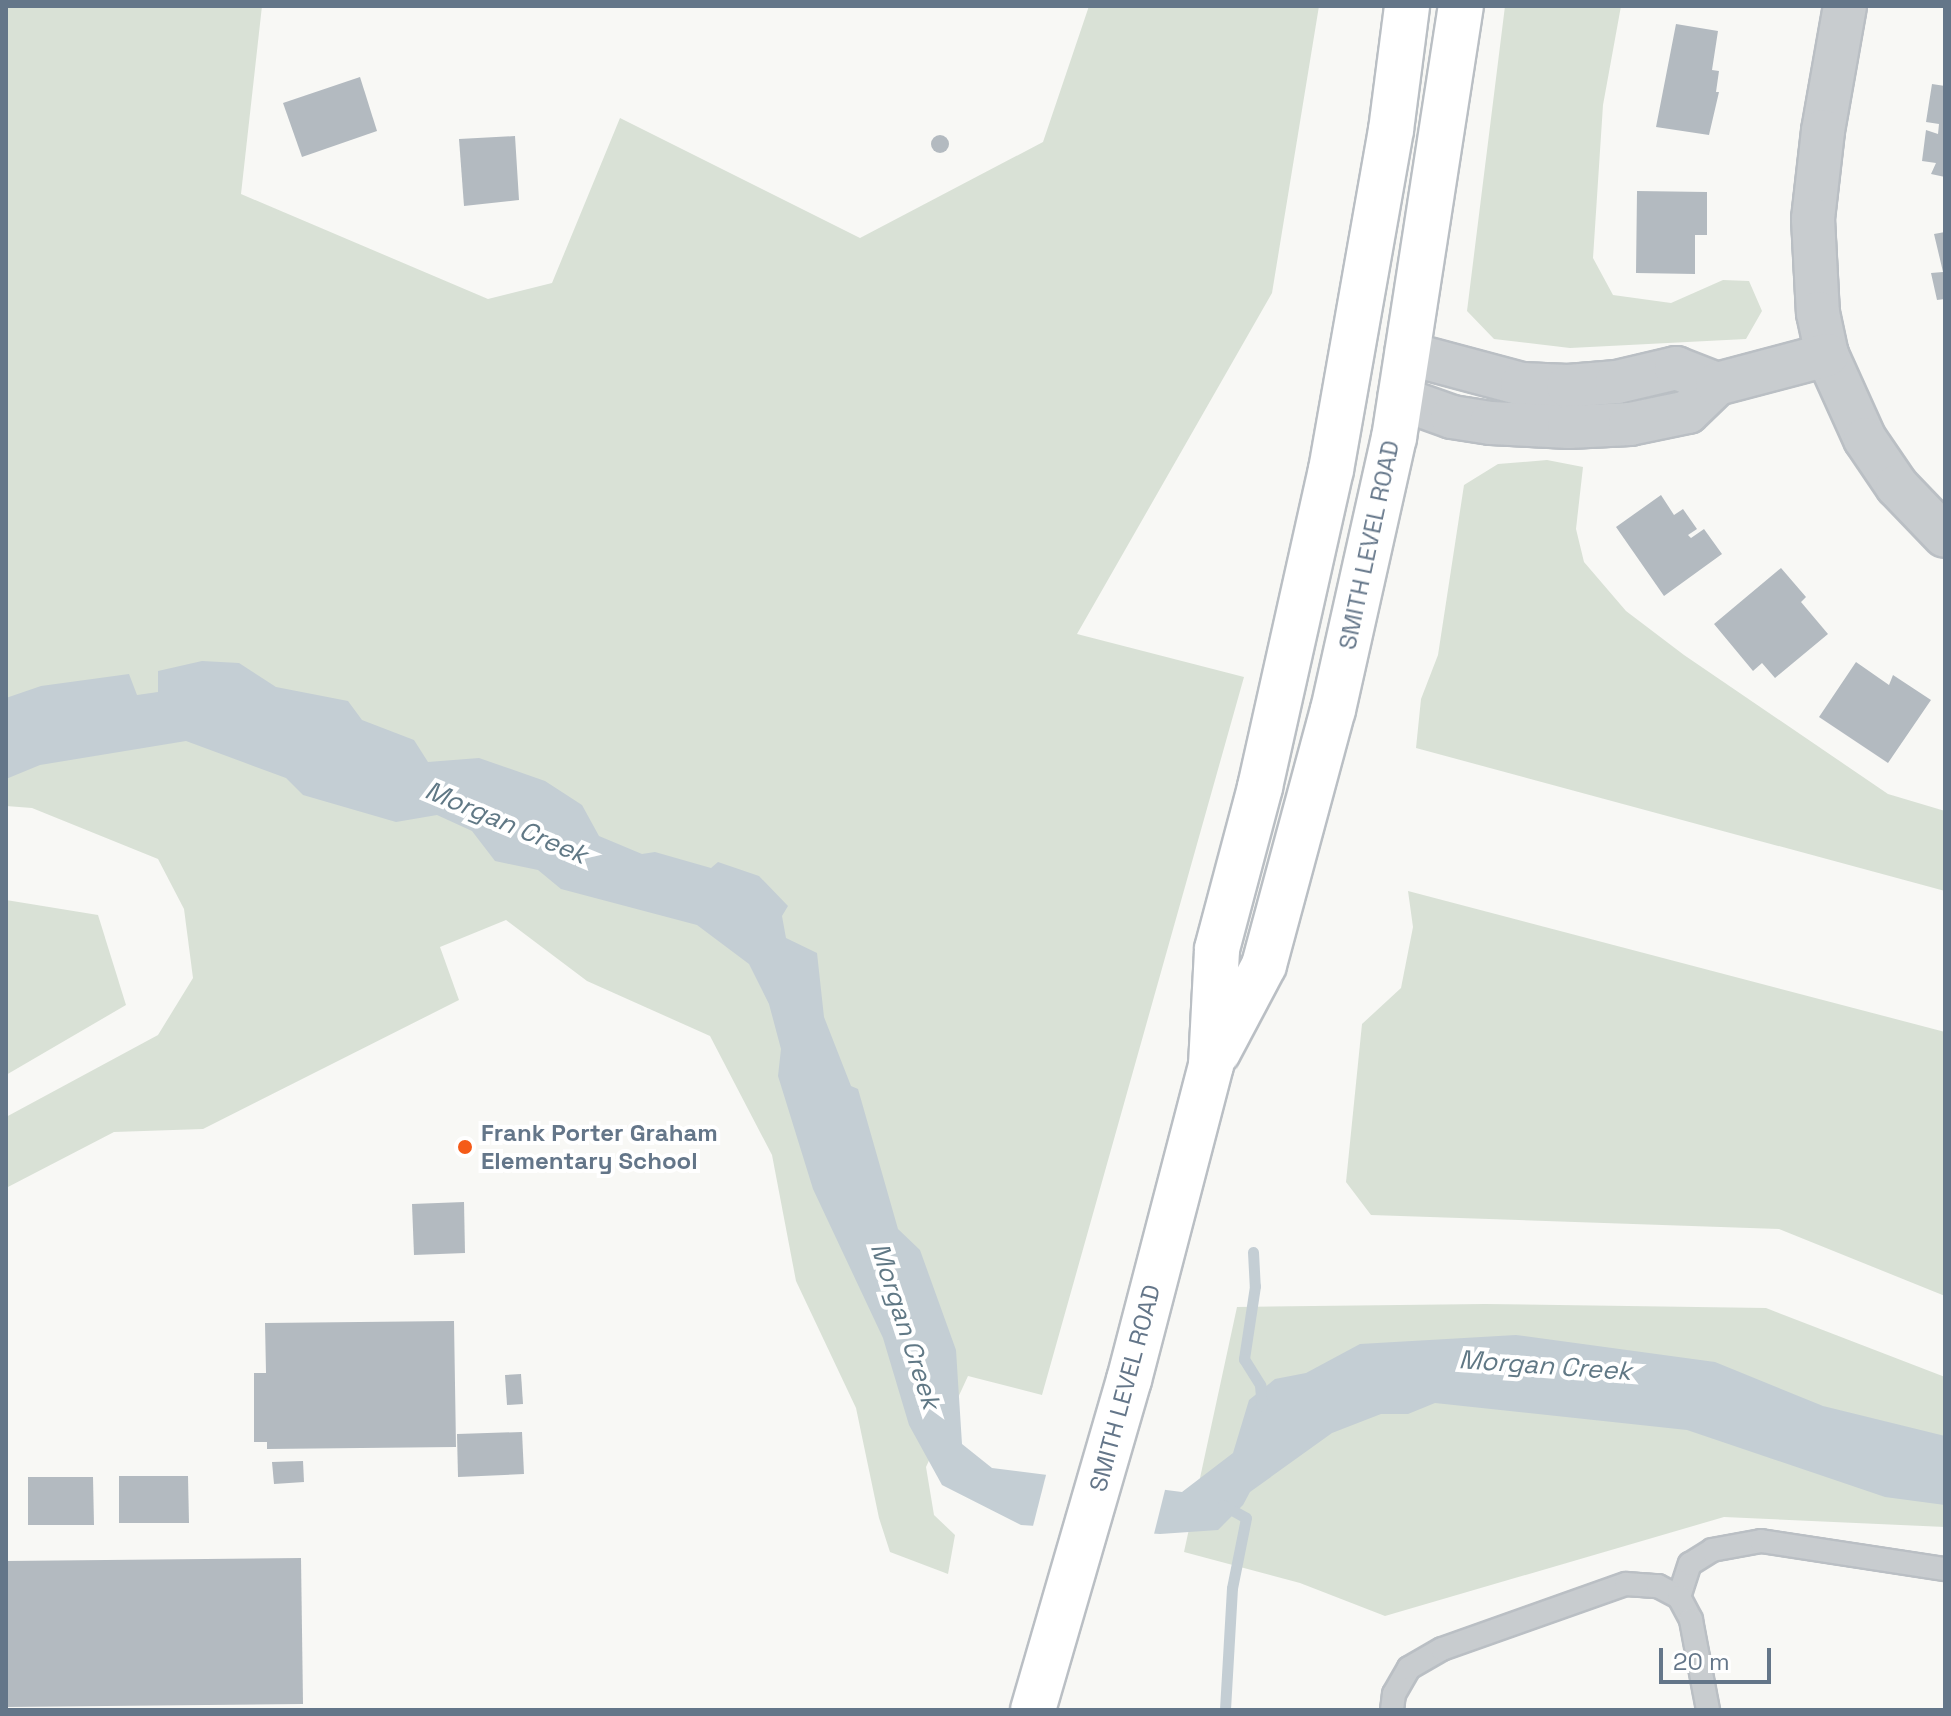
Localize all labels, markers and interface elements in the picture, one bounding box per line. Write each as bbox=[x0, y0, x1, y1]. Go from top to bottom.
street label: SMITH LEVEL ROAD bbox=[1333, 438, 1405, 652]
water label: Morgan Creek bbox=[420, 775, 592, 871]
place label: Frank Porter Graham Elementary School bbox=[481, 1119, 718, 1175]
marker: Frank Porter Graham Elementary School bbox=[456, 1138, 474, 1156]
water label: Morgan Creek bbox=[863, 1239, 947, 1413]
street label: SMITH LEVEL ROAD bbox=[1083, 1281, 1167, 1495]
water label: Morgan Creek bbox=[1458, 1344, 1632, 1388]
scale bar bbox=[1663, 1632, 1775, 1682]
text: 20 m bbox=[1673, 1646, 1730, 1677]

